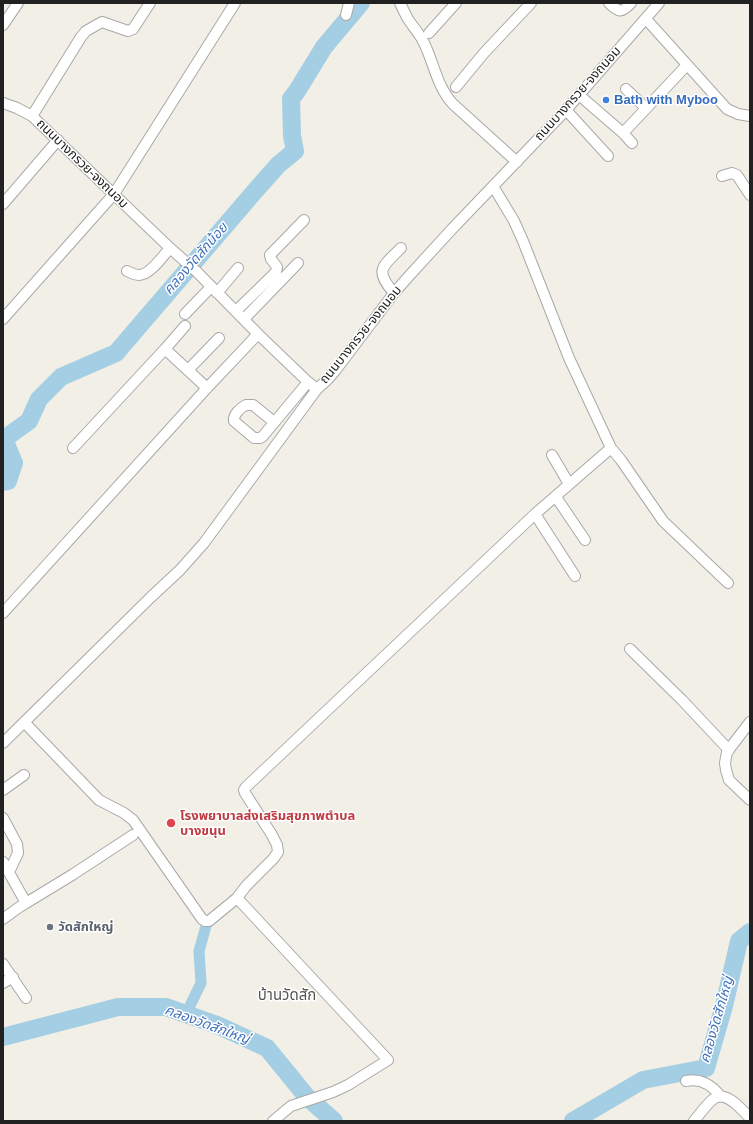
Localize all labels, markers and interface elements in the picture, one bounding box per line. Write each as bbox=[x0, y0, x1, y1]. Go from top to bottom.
street label: ถนนบางกรวย-จงถนอม bbox=[532, 44, 624, 144]
place label: Bath with Myboo bbox=[614, 92, 718, 108]
marker: Bath with Myboo bbox=[601, 95, 611, 105]
street label: ถนนบางกรวย-จงถนอม bbox=[33, 116, 131, 212]
water label: คลองวัดสักน้อย bbox=[160, 220, 232, 298]
street label: ถนนบางกรวย-จงถนอม bbox=[317, 283, 405, 387]
place label: โรงพยาบาลส่งเสริมสุขภาพตำบล บางขนุน bbox=[180, 808, 355, 839]
marker: โรงพยาบาลส่งเสริมสุขภาพตำบล บางขนุน bbox=[165, 817, 177, 829]
place label: วัดสักใหญ่ bbox=[58, 919, 114, 935]
marker: วัดสักใหญ่ bbox=[45, 922, 55, 932]
water label: คลองวัดสักใหญ่ bbox=[697, 975, 737, 1065]
district label: บ้านวัดสัก bbox=[258, 987, 316, 1005]
water label: คลองวัดสักใหญ่ bbox=[162, 1002, 252, 1048]

